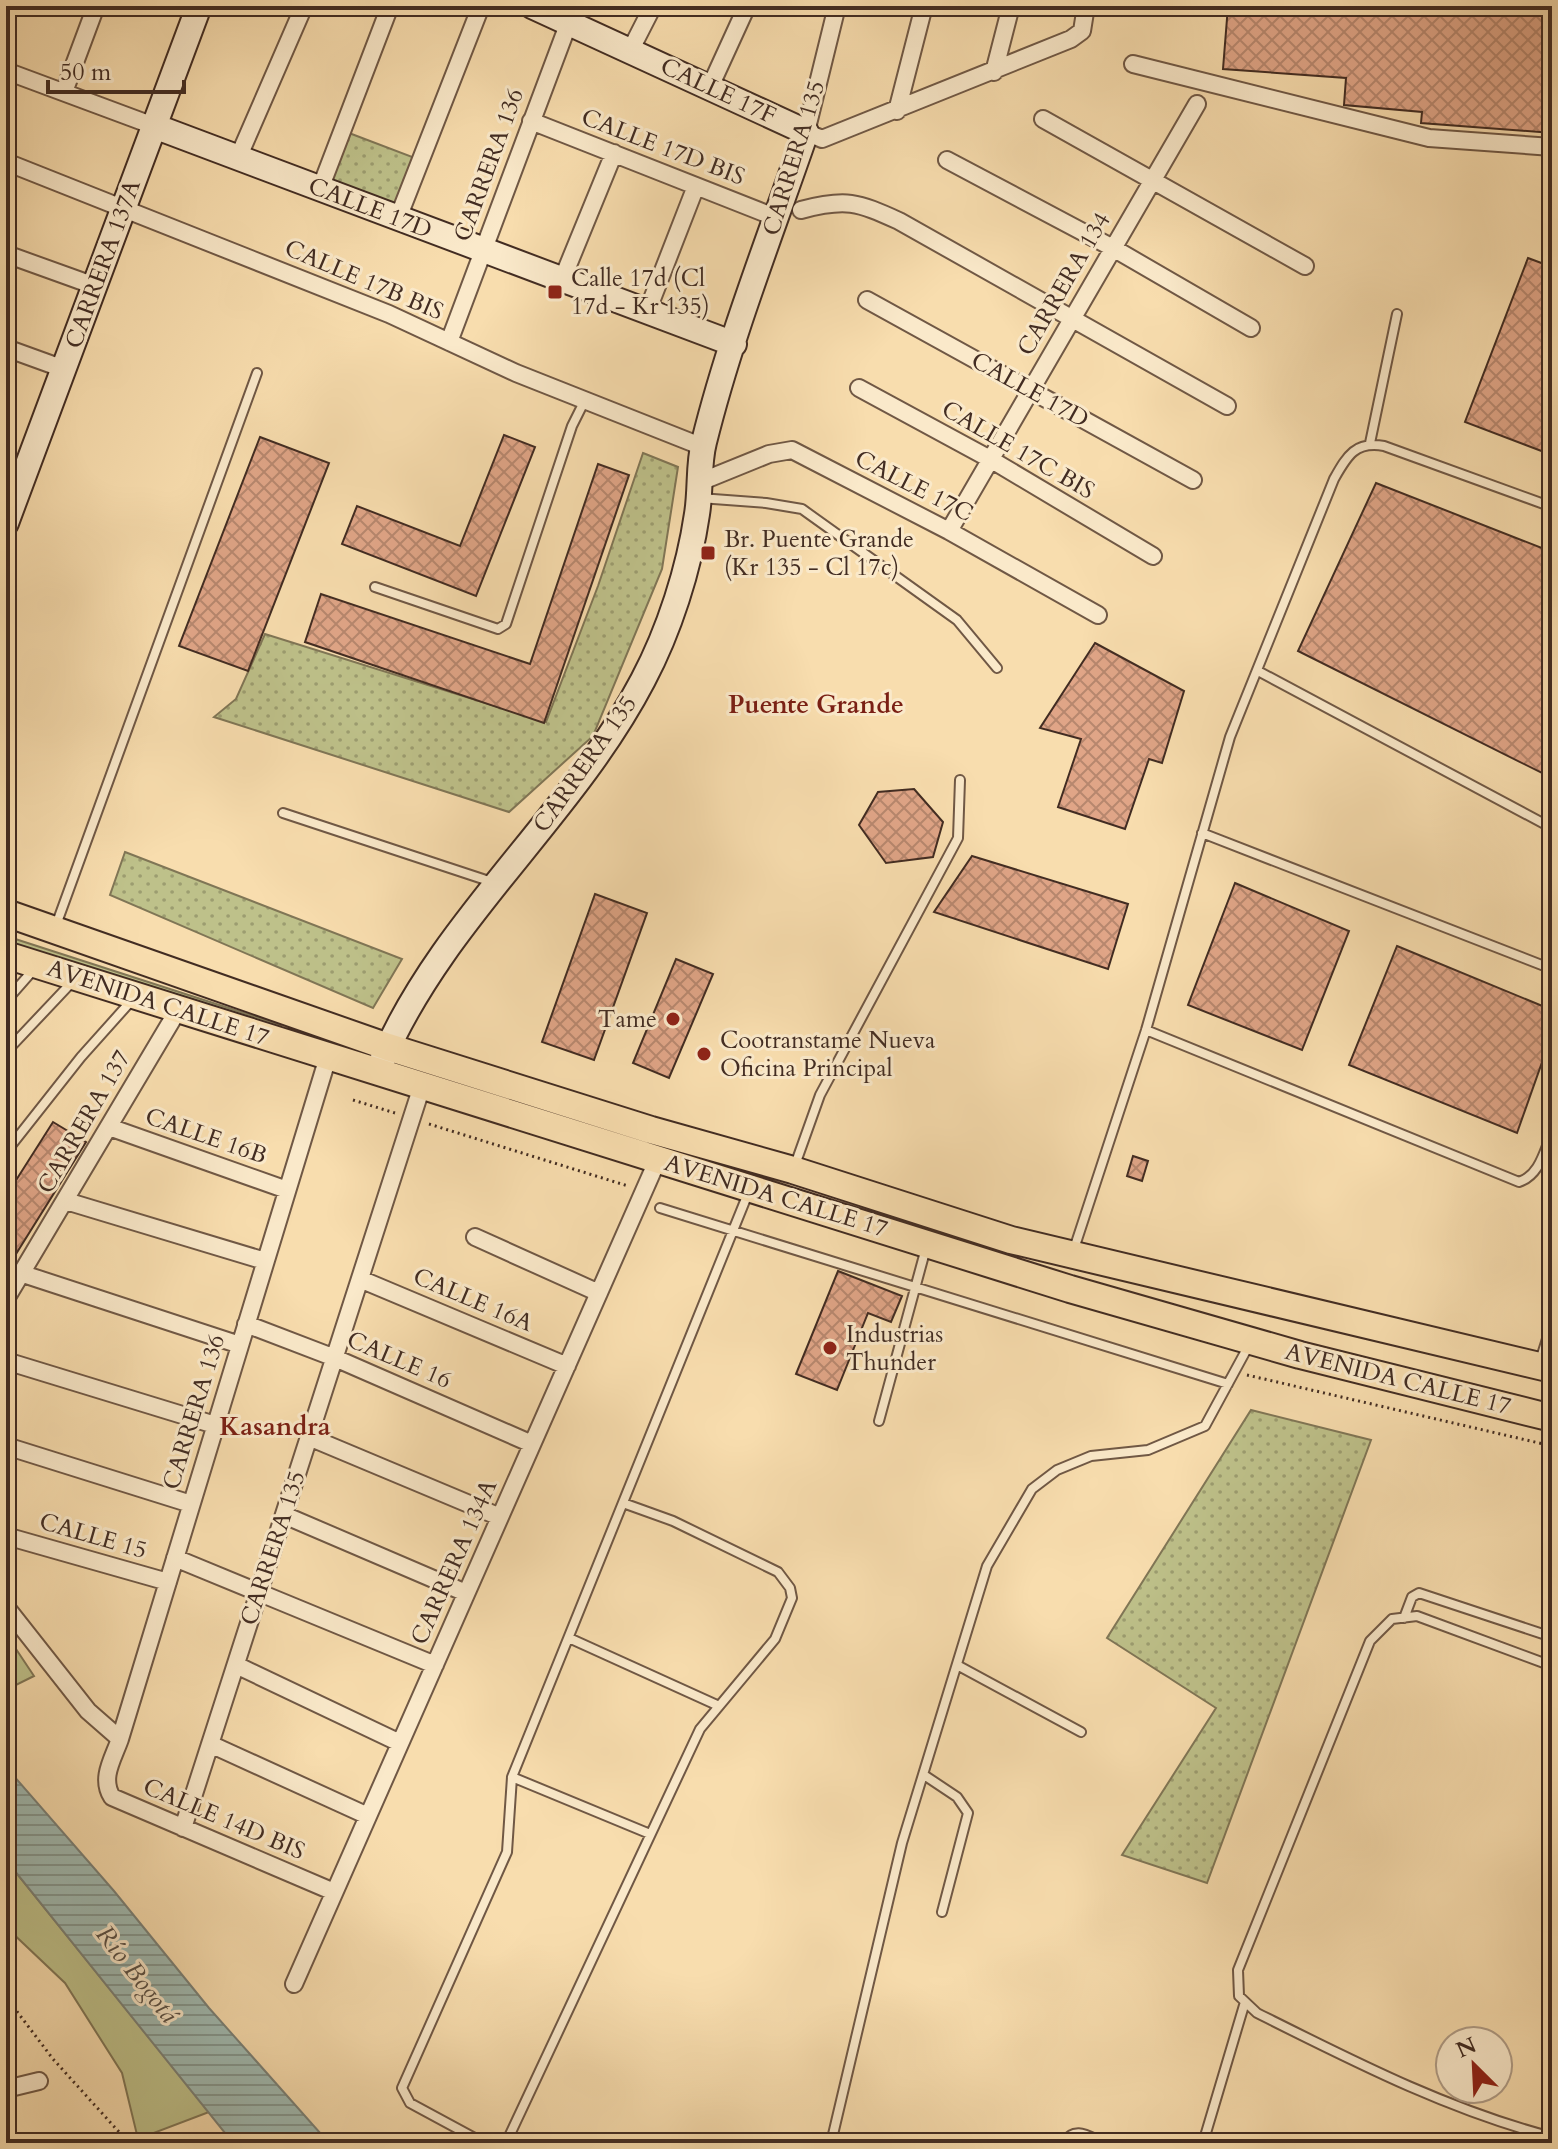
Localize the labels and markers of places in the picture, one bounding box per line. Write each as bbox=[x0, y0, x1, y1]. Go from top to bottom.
place label: Calle 17d (Cl 17d - Kr 135) bbox=[571, 262, 710, 323]
marker: Calle 17d (Cl 17d - Kr 135) bbox=[546, 283, 564, 301]
place label: Br. Puente Grande (Kr 135 - Cl 17c) bbox=[724, 523, 914, 584]
marker: Br. Puente Grande (Kr 135 - Cl 17c) bbox=[699, 544, 717, 562]
place label: Tame bbox=[598, 1003, 657, 1036]
marker: Tame bbox=[664, 1010, 682, 1028]
place label: Cootranstame Nueva Oficina Principal bbox=[720, 1024, 936, 1085]
marker: Cootranstame Nueva Oficina Principal bbox=[695, 1045, 713, 1063]
place label: Industrias Thunder bbox=[846, 1318, 943, 1379]
marker: Industrias Thunder bbox=[821, 1339, 839, 1357]

